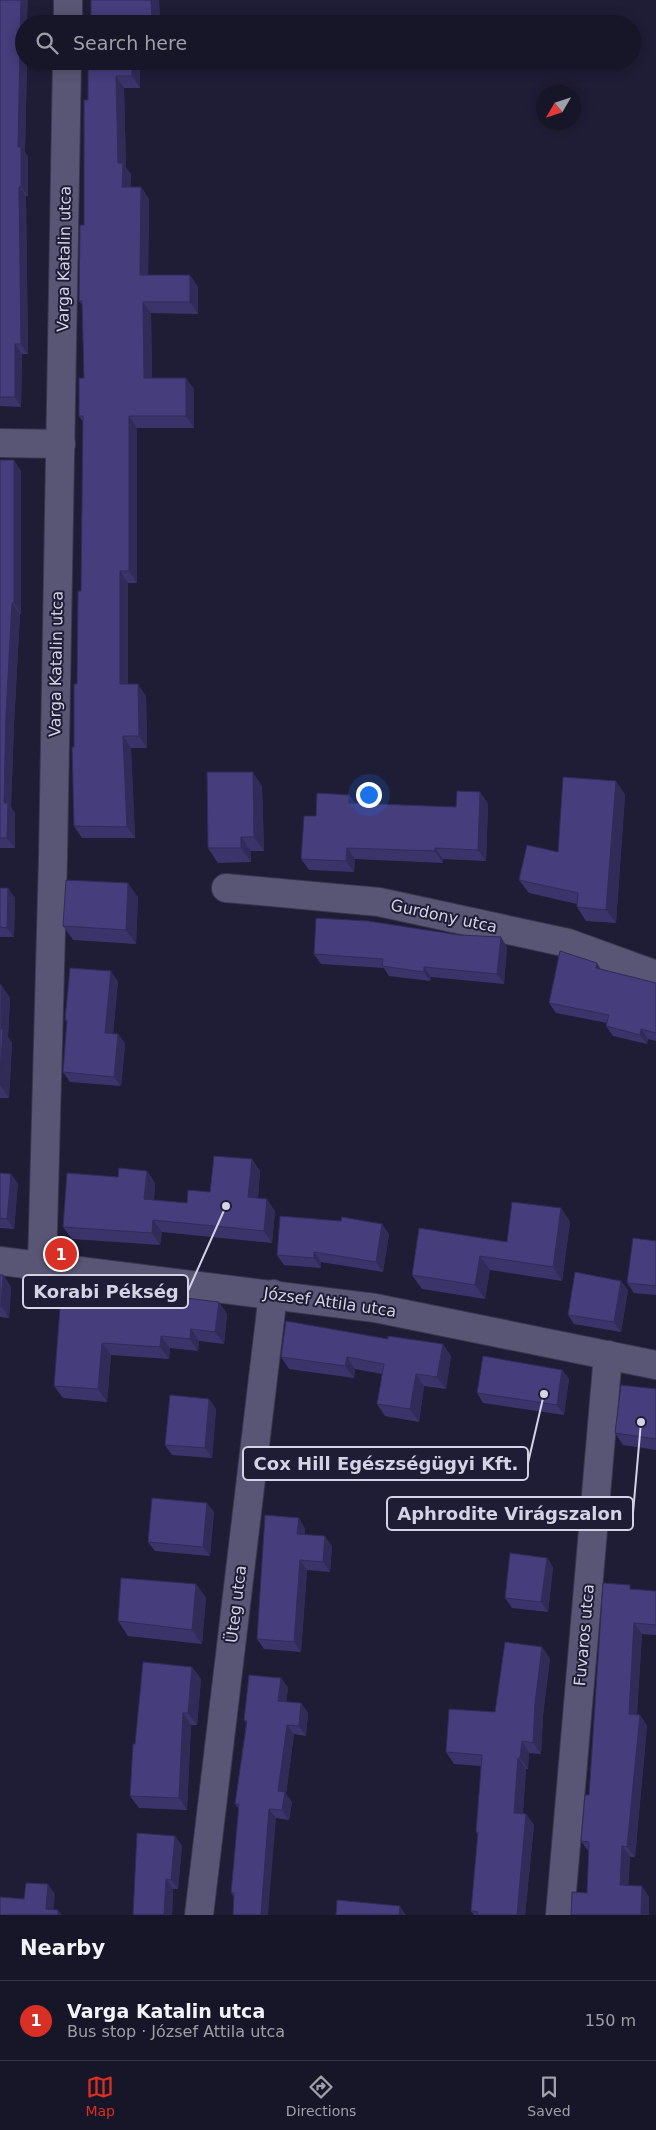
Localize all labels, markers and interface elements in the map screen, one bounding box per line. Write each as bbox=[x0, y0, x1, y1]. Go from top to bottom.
search box bbox=[15, 15, 641, 70]
icon: search bbox=[33, 29, 61, 57]
text: Search here bbox=[73, 32, 187, 54]
north arrow bbox=[536, 85, 581, 130]
street label: Varga Katalin utca bbox=[53, 186, 75, 332]
street label: Varga Katalin utca bbox=[45, 591, 67, 737]
your location bbox=[356, 782, 382, 808]
street label: Gurdony utca bbox=[389, 895, 499, 937]
pin: 1 bbox=[45, 1235, 77, 1273]
callout: Korabi Pékség bbox=[23, 1275, 188, 1308]
text: Korabi Pékség bbox=[33, 1281, 179, 1302]
street label: József Attila utca bbox=[261, 1283, 398, 1321]
callout: Cox Hill Egészségügyi Kft. bbox=[243, 1447, 528, 1480]
text: Cox Hill Egészségügyi Kft. bbox=[254, 1453, 518, 1474]
callout: Aphrodite Virágszalon bbox=[387, 1497, 633, 1530]
text: Aphrodite Virágszalon bbox=[397, 1503, 623, 1524]
street label: Üteg utca bbox=[222, 1564, 250, 1644]
street label: Fuvaros utca bbox=[570, 1583, 598, 1687]
text: Nearby bbox=[20, 1936, 105, 1960]
text: Varga Katalin utca bbox=[67, 2000, 265, 2022]
text: 1 bbox=[30, 2011, 42, 2030]
text: 150 m bbox=[585, 2011, 636, 2030]
text: Bus stop · József Attila utca bbox=[67, 2022, 285, 2041]
tab: Map bbox=[85, 2073, 115, 2119]
tab: Directions bbox=[286, 2073, 356, 2119]
tab: Saved bbox=[527, 2073, 571, 2119]

